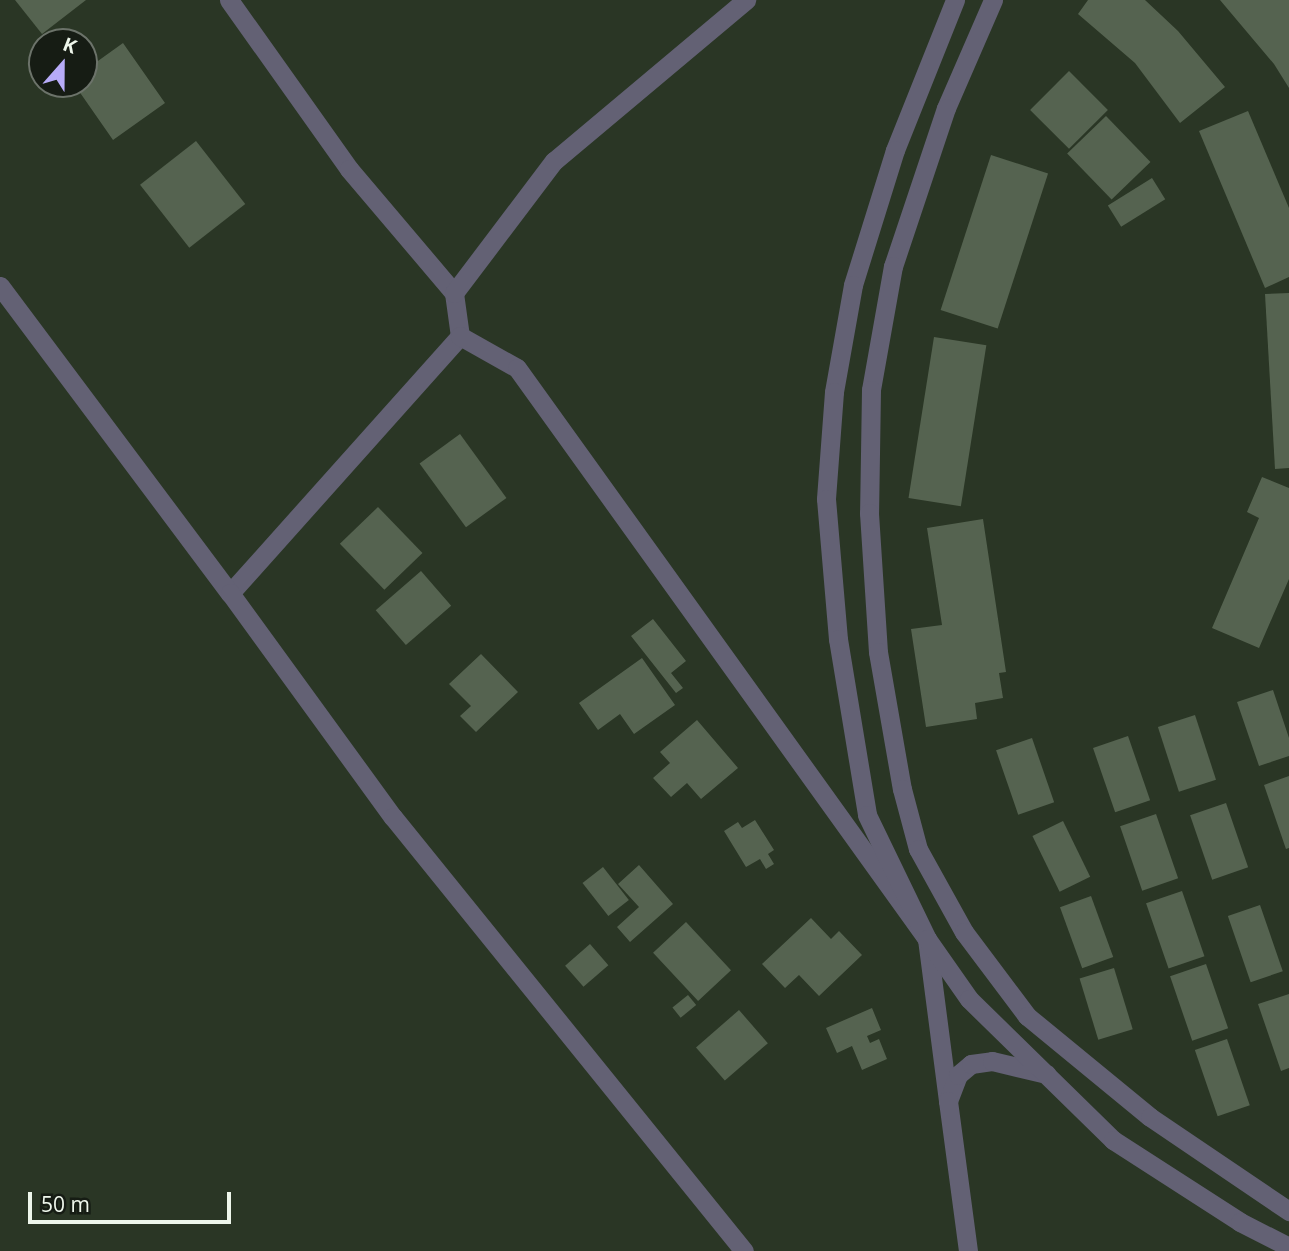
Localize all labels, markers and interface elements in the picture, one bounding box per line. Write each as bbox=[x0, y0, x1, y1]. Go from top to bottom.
north arrow bbox=[28, 28, 98, 98]
text: K bbox=[59, 31, 80, 60]
scale bar bbox=[32, 1178, 234, 1222]
text: 50 m bbox=[41, 1190, 90, 1218]

